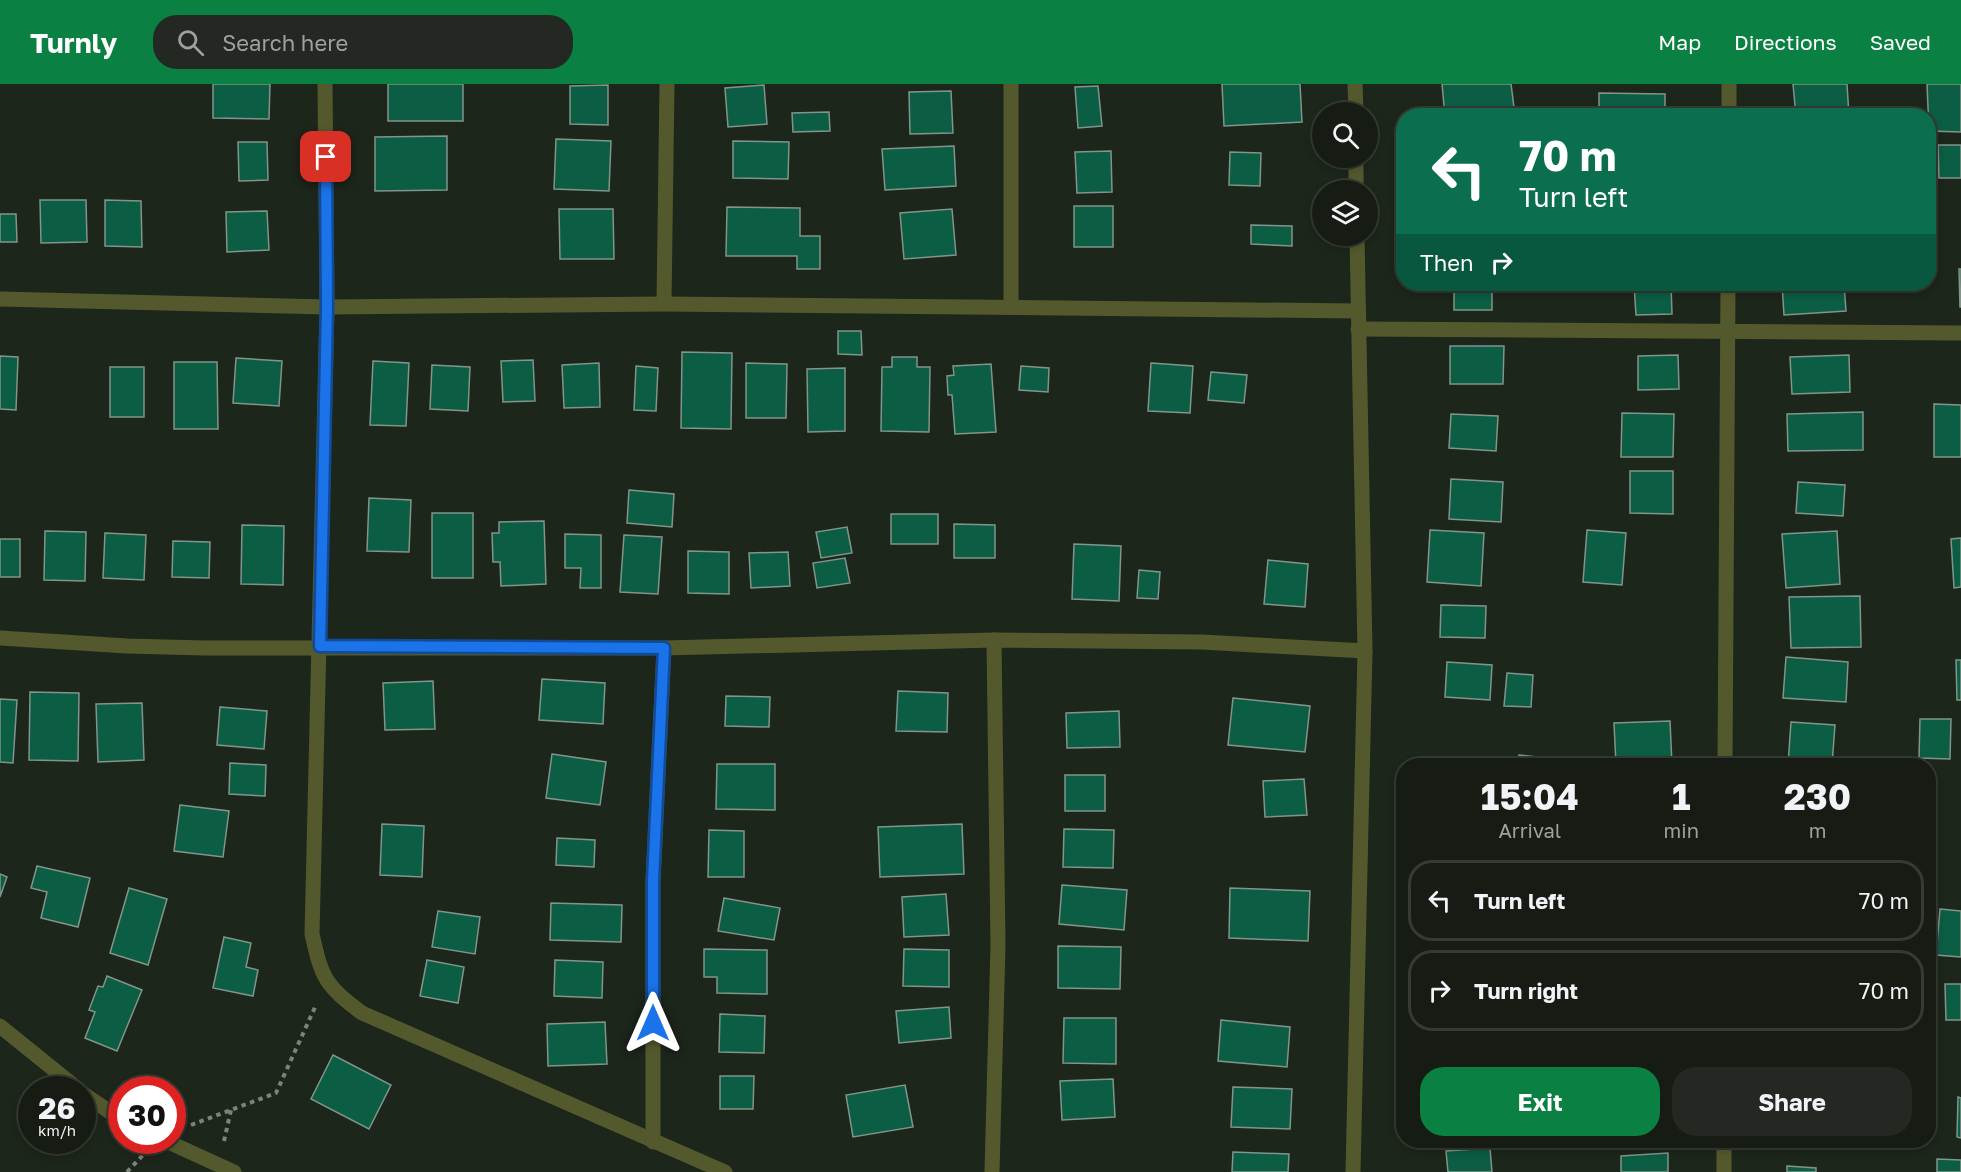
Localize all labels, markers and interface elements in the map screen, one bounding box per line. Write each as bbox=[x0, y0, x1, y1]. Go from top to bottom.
search box bbox=[153, 15, 573, 69]
text: Turnly bbox=[30, 26, 117, 59]
icon: search bbox=[174, 26, 207, 59]
text: Search here bbox=[222, 29, 348, 56]
text: Map bbox=[1658, 29, 1701, 55]
text: Directions bbox=[1734, 29, 1837, 55]
text: Saved bbox=[1870, 29, 1931, 55]
map controls bbox=[1312, 102, 1378, 246]
button: search bbox=[1312, 102, 1378, 168]
text: 70 m bbox=[1519, 130, 1616, 180]
pin bbox=[300, 131, 351, 182]
icon: left bbox=[1420, 132, 1498, 210]
icon: arrive bbox=[309, 140, 342, 173]
button: layers bbox=[1312, 180, 1378, 246]
text: Turn left bbox=[1519, 181, 1628, 213]
icon: right bbox=[1485, 246, 1518, 279]
text: Then bbox=[1420, 249, 1473, 276]
text: 15:04 bbox=[1481, 775, 1579, 818]
text: 1 bbox=[1672, 775, 1691, 818]
text: 230 bbox=[1784, 775, 1851, 818]
text: Arrival bbox=[1498, 818, 1561, 842]
text: min bbox=[1664, 818, 1699, 842]
text: m bbox=[1809, 818, 1826, 842]
icon: left bbox=[1423, 884, 1456, 917]
text: Turn left bbox=[1474, 887, 1565, 914]
text: 70 m bbox=[1859, 887, 1909, 914]
icon: right bbox=[1423, 974, 1456, 1007]
text: Turn right bbox=[1474, 977, 1578, 1004]
text: 70 m bbox=[1859, 977, 1909, 1004]
position arrow bbox=[621, 991, 685, 1055]
button: Exit bbox=[1420, 1067, 1660, 1136]
button: Share bbox=[1672, 1067, 1912, 1136]
speed limit sign: 30 bbox=[108, 1076, 186, 1154]
text: 26 bbox=[38, 1090, 76, 1126]
text: km/h bbox=[38, 1121, 76, 1139]

